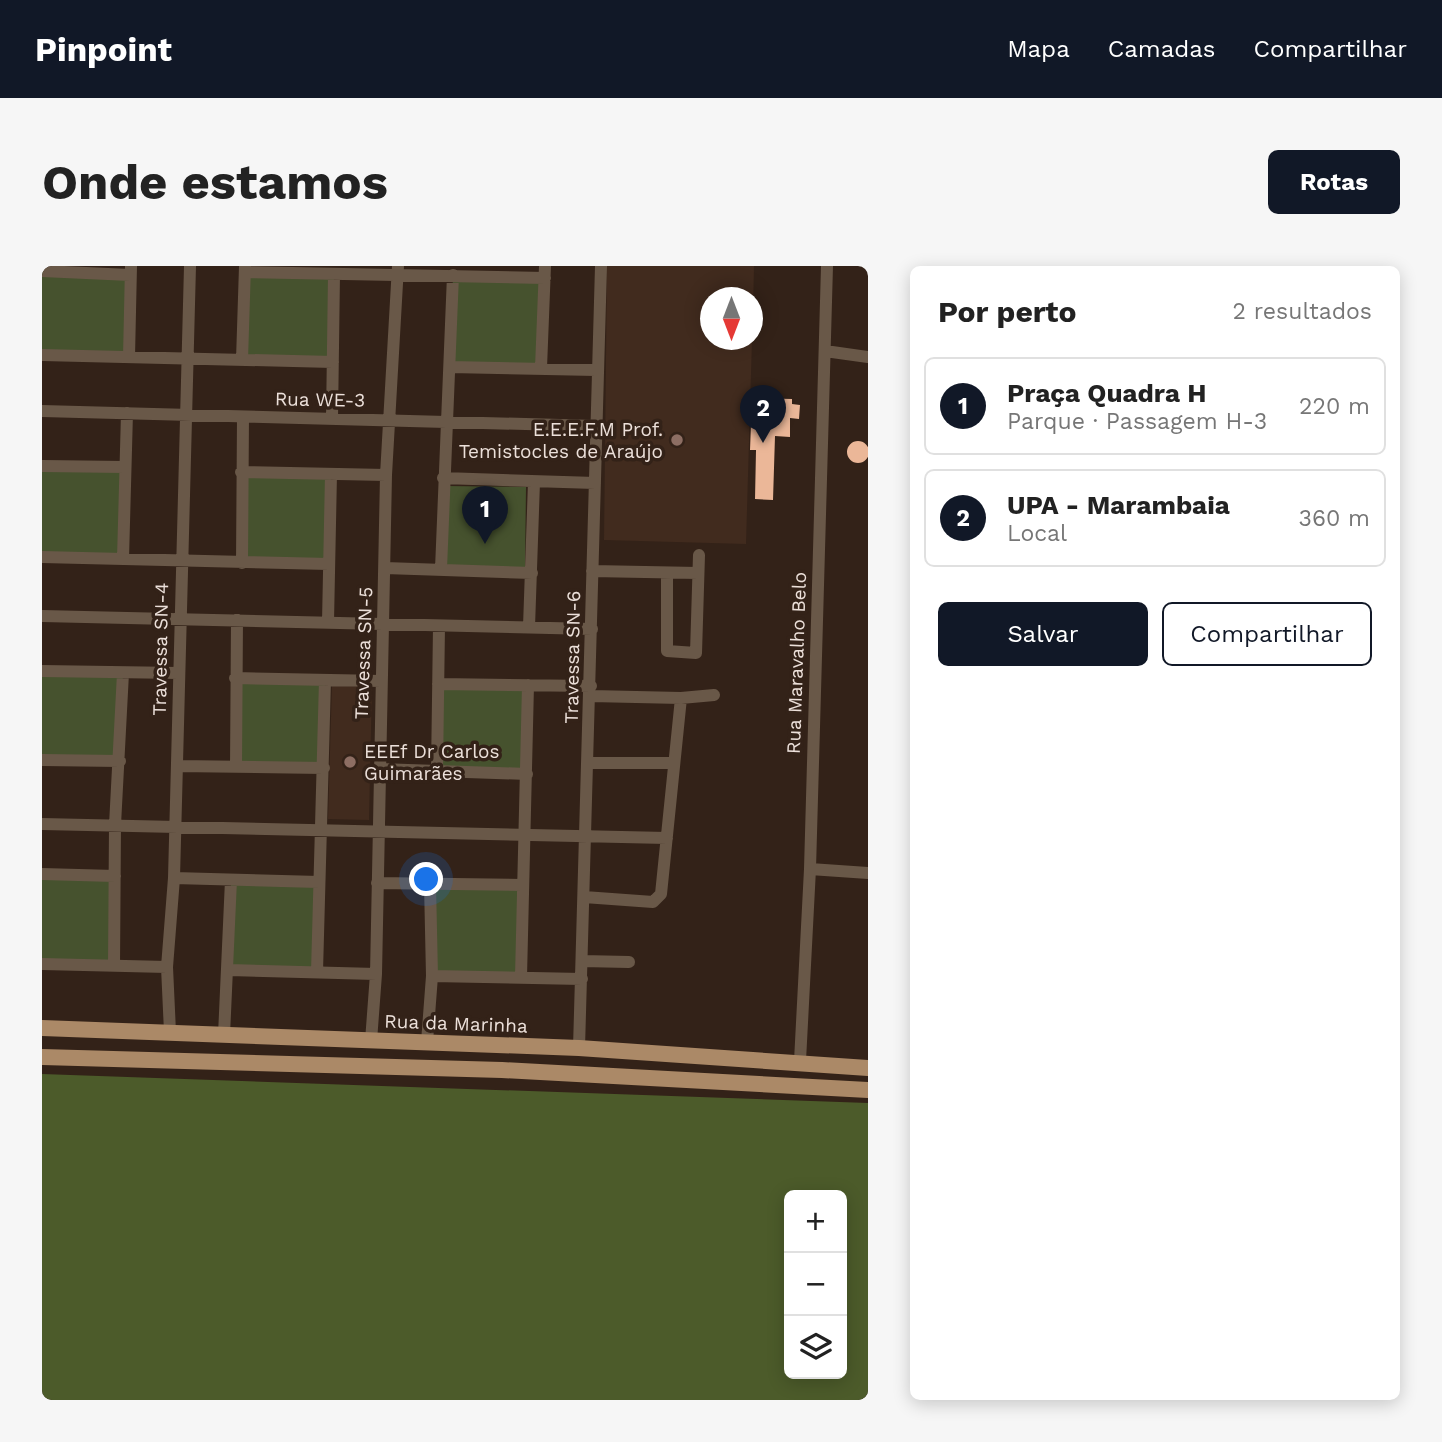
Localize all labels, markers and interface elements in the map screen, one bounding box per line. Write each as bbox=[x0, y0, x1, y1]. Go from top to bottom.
text: Pinpoint bbox=[35, 30, 172, 69]
text: Mapa bbox=[1007, 35, 1070, 63]
text: Camadas bbox=[1108, 35, 1216, 63]
text: Compartilhar bbox=[1254, 35, 1407, 63]
button: Rotas bbox=[1268, 150, 1400, 214]
text: Onde estamos bbox=[42, 153, 388, 211]
north arrow bbox=[700, 287, 763, 350]
text: Por perto bbox=[938, 294, 1076, 329]
text: 2 resultados bbox=[1233, 298, 1372, 325]
text: Praça Quadra H bbox=[1007, 378, 1206, 408]
pin: 2 bbox=[740, 385, 786, 443]
street label: Rua WE-3 bbox=[275, 387, 365, 412]
text: 1 bbox=[958, 393, 968, 420]
text: 220 m bbox=[1299, 393, 1370, 420]
text: Parque · Passagem H-3 bbox=[1007, 408, 1267, 435]
place label: E.E.E.F.M Prof. Temistocles de Araújo bbox=[459, 418, 663, 463]
marker: E.E.E.F.M Prof. Temistocles de Araújo bbox=[669, 432, 685, 448]
pin: 1 bbox=[462, 486, 508, 544]
text: UPA - Marambaia bbox=[1007, 490, 1230, 520]
text: 2 bbox=[956, 505, 970, 532]
text: 360 m bbox=[1299, 505, 1370, 532]
text: Local bbox=[1007, 520, 1067, 547]
street label: Rua Maravalho Belo bbox=[782, 572, 811, 754]
street label: Travessa SN-4 bbox=[148, 582, 173, 716]
street label: Travessa SN-5 bbox=[350, 586, 377, 720]
street label: Travessa SN-6 bbox=[560, 590, 585, 724]
button: Salvar bbox=[938, 602, 1148, 666]
button: Compartilhar bbox=[1162, 602, 1372, 666]
place label: EEEf Dr Carlos Guimarães bbox=[364, 740, 499, 785]
marker: EEEf Dr Carlos Guimarães bbox=[342, 754, 358, 770]
your location bbox=[409, 862, 443, 896]
street label: Rua da Marinha bbox=[384, 1010, 528, 1038]
map controls bbox=[784, 1190, 847, 1379]
button: + bbox=[784, 1190, 847, 1253]
button: − bbox=[784, 1253, 847, 1316]
button: layers bbox=[784, 1316, 847, 1379]

